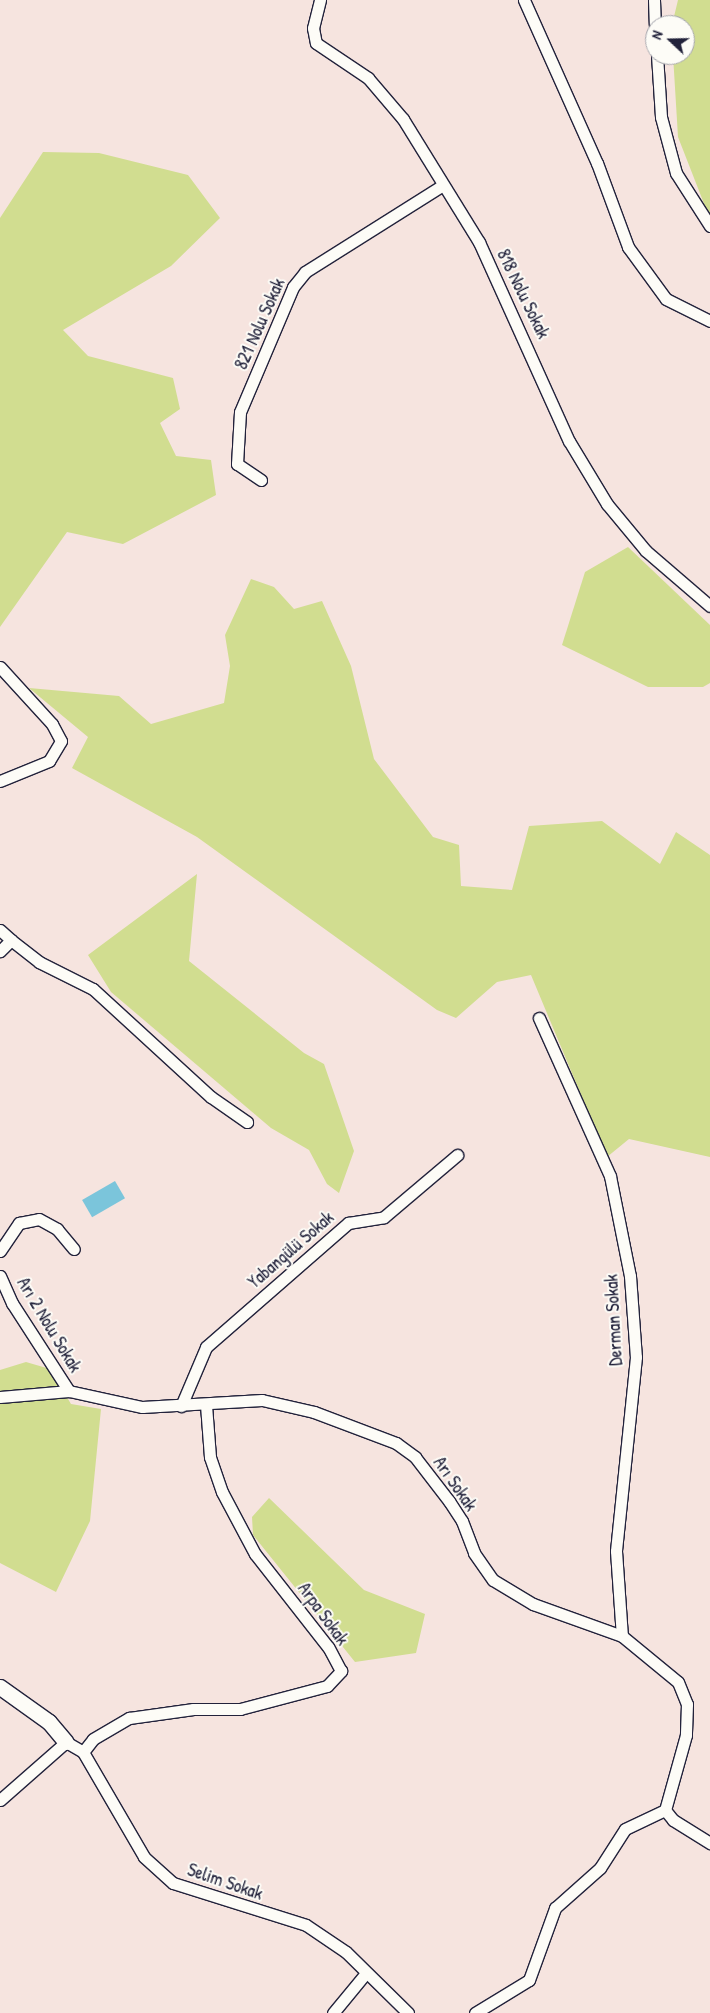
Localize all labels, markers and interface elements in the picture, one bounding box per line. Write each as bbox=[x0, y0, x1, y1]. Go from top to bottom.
north arrow bbox=[645, 15, 695, 65]
text: N bbox=[646, 28, 667, 42]
street label: 818 Nolu Sokak bbox=[492, 246, 554, 342]
street label: 821 Nolu Sokak bbox=[230, 275, 290, 373]
street label: Yabangülü Sokak bbox=[244, 1207, 338, 1293]
street label: Arı 2 Nolu Sokak bbox=[12, 1274, 86, 1376]
street label: Derman Sokak bbox=[601, 1274, 627, 1366]
street label: Arı Sokak bbox=[429, 1453, 481, 1515]
street label: Arpa Sokak bbox=[293, 1578, 353, 1650]
street label: Selim Sokak bbox=[185, 1859, 265, 1905]

